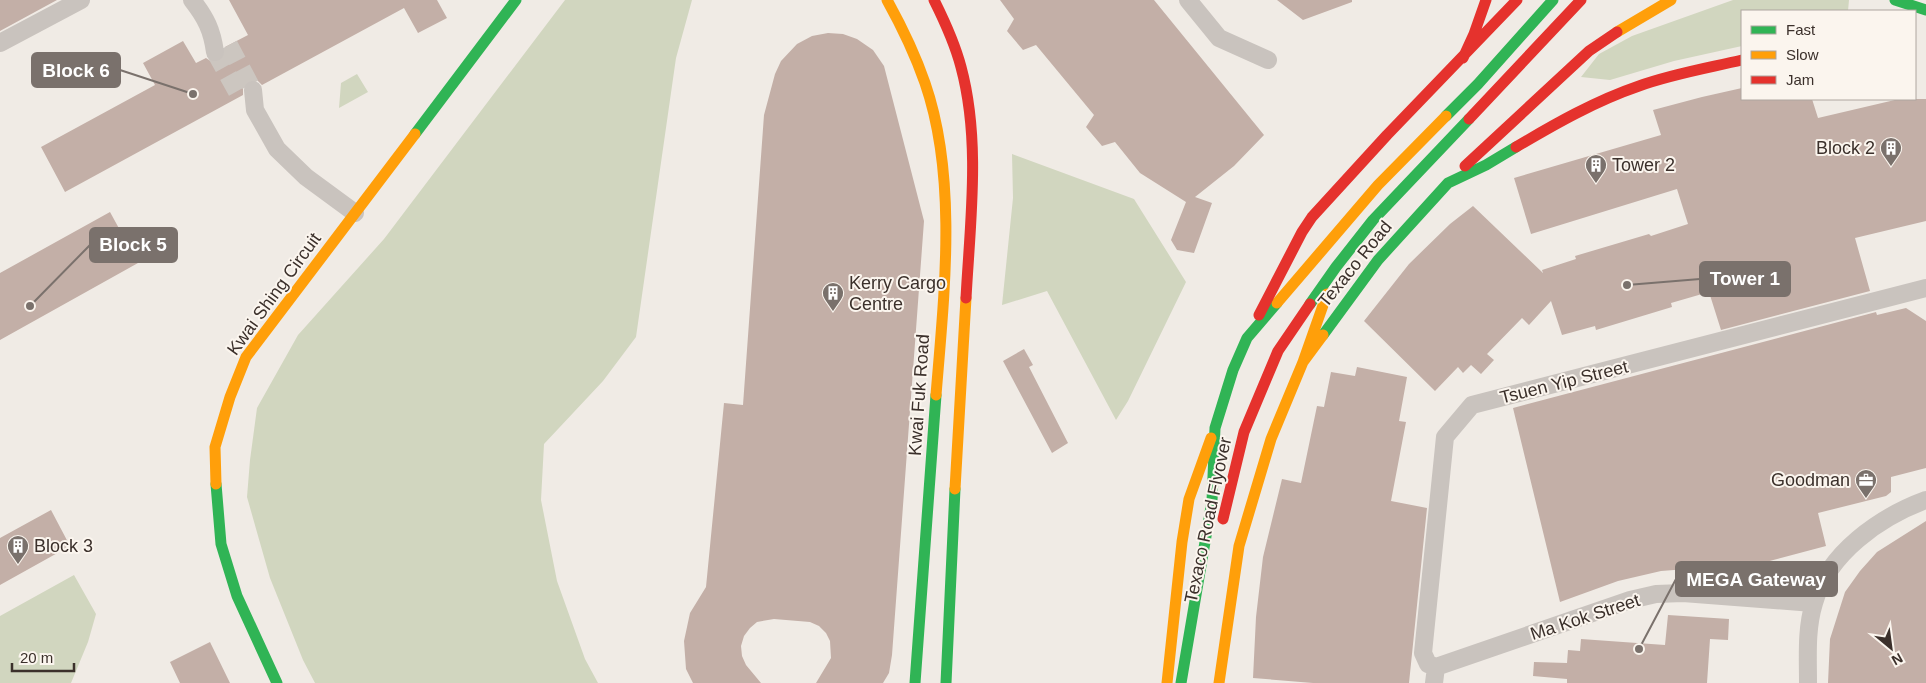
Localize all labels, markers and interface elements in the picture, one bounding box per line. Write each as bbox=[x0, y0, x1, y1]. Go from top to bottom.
legend bbox=[1741, 10, 1916, 100]
text: Fast bbox=[1786, 21, 1816, 38]
text: Slow bbox=[1786, 46, 1819, 63]
callout: Block 6 bbox=[32, 53, 120, 87]
text: Block 6 bbox=[42, 60, 110, 81]
text: Jam bbox=[1786, 71, 1814, 88]
building icon: Block 2 bbox=[1879, 136, 1903, 167]
place label: Block 2 bbox=[1816, 138, 1875, 158]
building icon: Tower 2 bbox=[1584, 153, 1608, 184]
place label: Tower 2 bbox=[1612, 155, 1675, 175]
street label: Texaco Road bbox=[1314, 217, 1396, 311]
callout: Block 5 bbox=[90, 228, 177, 262]
street label: Kwai Shing Circuit bbox=[223, 229, 325, 359]
text: Block 5 bbox=[99, 234, 167, 255]
callout: Tower 1 bbox=[1700, 262, 1790, 296]
text: Tower 1 bbox=[1710, 268, 1781, 289]
place label: Kerry Cargo Centre bbox=[849, 273, 946, 314]
building icon: Kerry Cargo Centre bbox=[821, 281, 845, 312]
street label: Kwai Fuk Road bbox=[905, 333, 933, 457]
street label: Tsuen Yip Street bbox=[1498, 356, 1630, 408]
street label: Texaco Road Flyover bbox=[1181, 435, 1235, 605]
office icon: Goodman bbox=[1854, 468, 1878, 499]
place label: Goodman bbox=[1771, 470, 1850, 490]
building icon: Block 3 bbox=[6, 534, 30, 565]
place label: Block 3 bbox=[34, 536, 93, 556]
callout: MEGA Gateway bbox=[1676, 562, 1837, 596]
text: MEGA Gateway bbox=[1686, 569, 1826, 590]
street label: Ma Kok Street bbox=[1528, 590, 1642, 644]
north arrow bbox=[1866, 623, 1916, 673]
scale bar bbox=[12, 640, 75, 672]
text: 20 m bbox=[20, 649, 53, 666]
text: N bbox=[1889, 650, 1906, 669]

